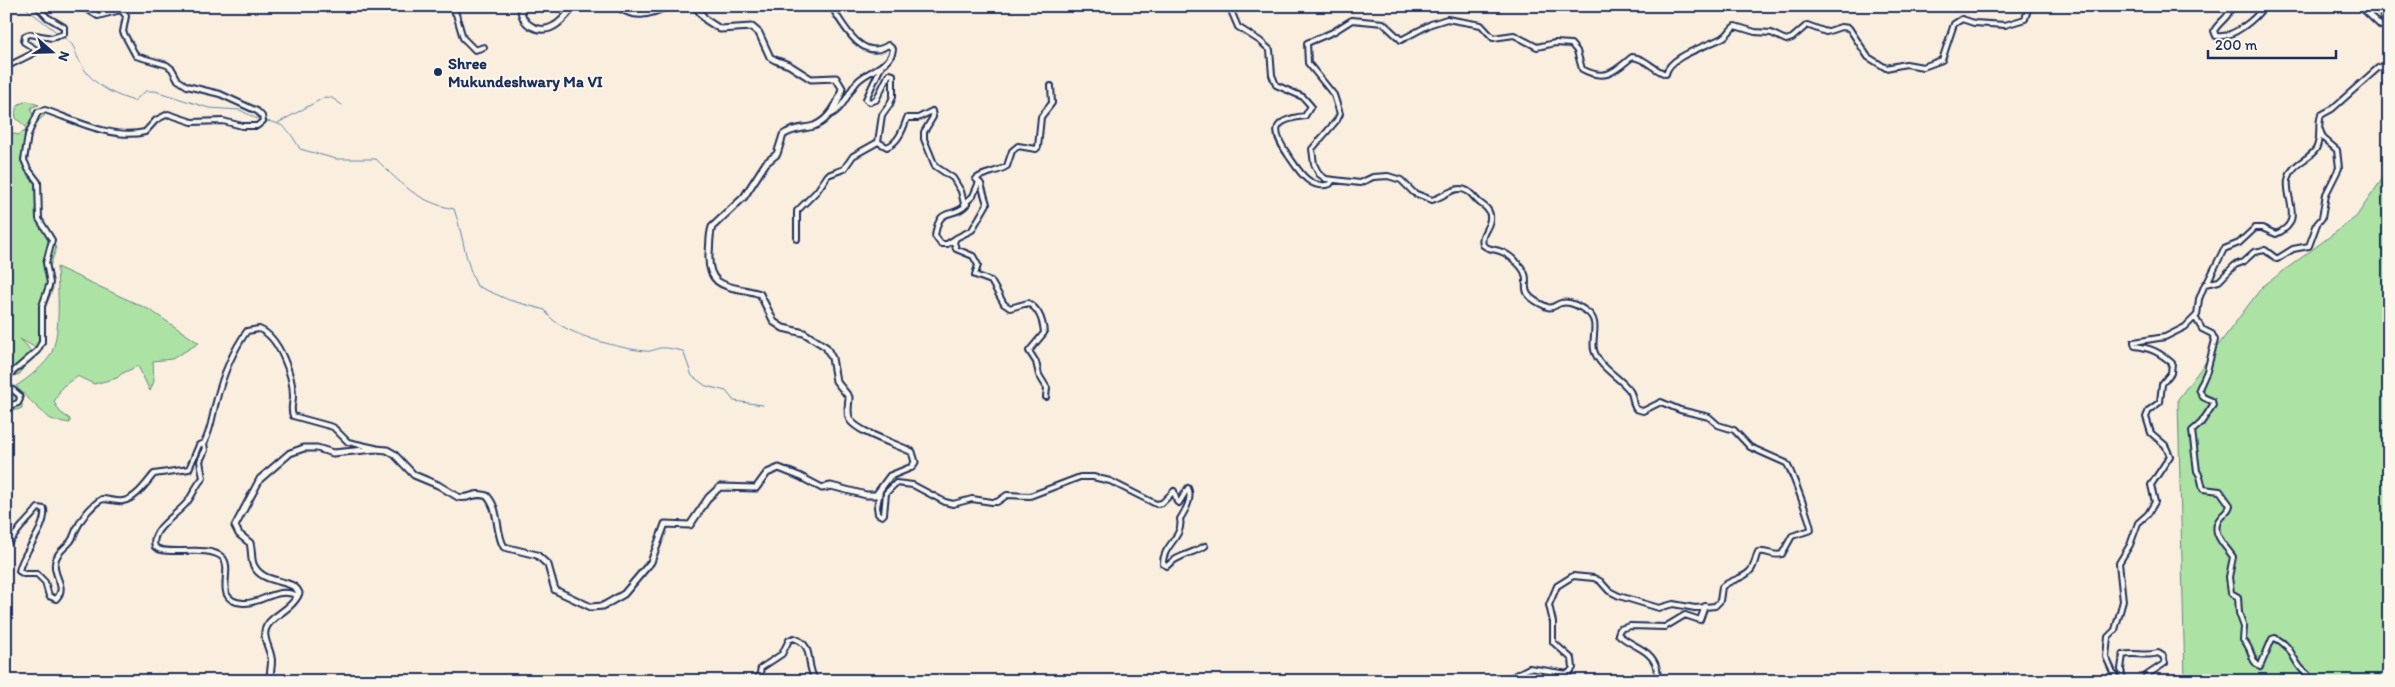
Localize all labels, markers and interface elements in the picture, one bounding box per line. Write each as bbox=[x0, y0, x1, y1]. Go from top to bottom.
north arrow bbox=[28, 28, 78, 78]
scale bar bbox=[2208, 28, 2335, 60]
text: 200 m bbox=[2215, 36, 2258, 54]
text: N bbox=[54, 49, 73, 64]
place label: Shree Mukundeshwary Ma VI bbox=[448, 54, 603, 92]
marker: Shree Mukundeshwary Ma VI bbox=[432, 66, 444, 78]

